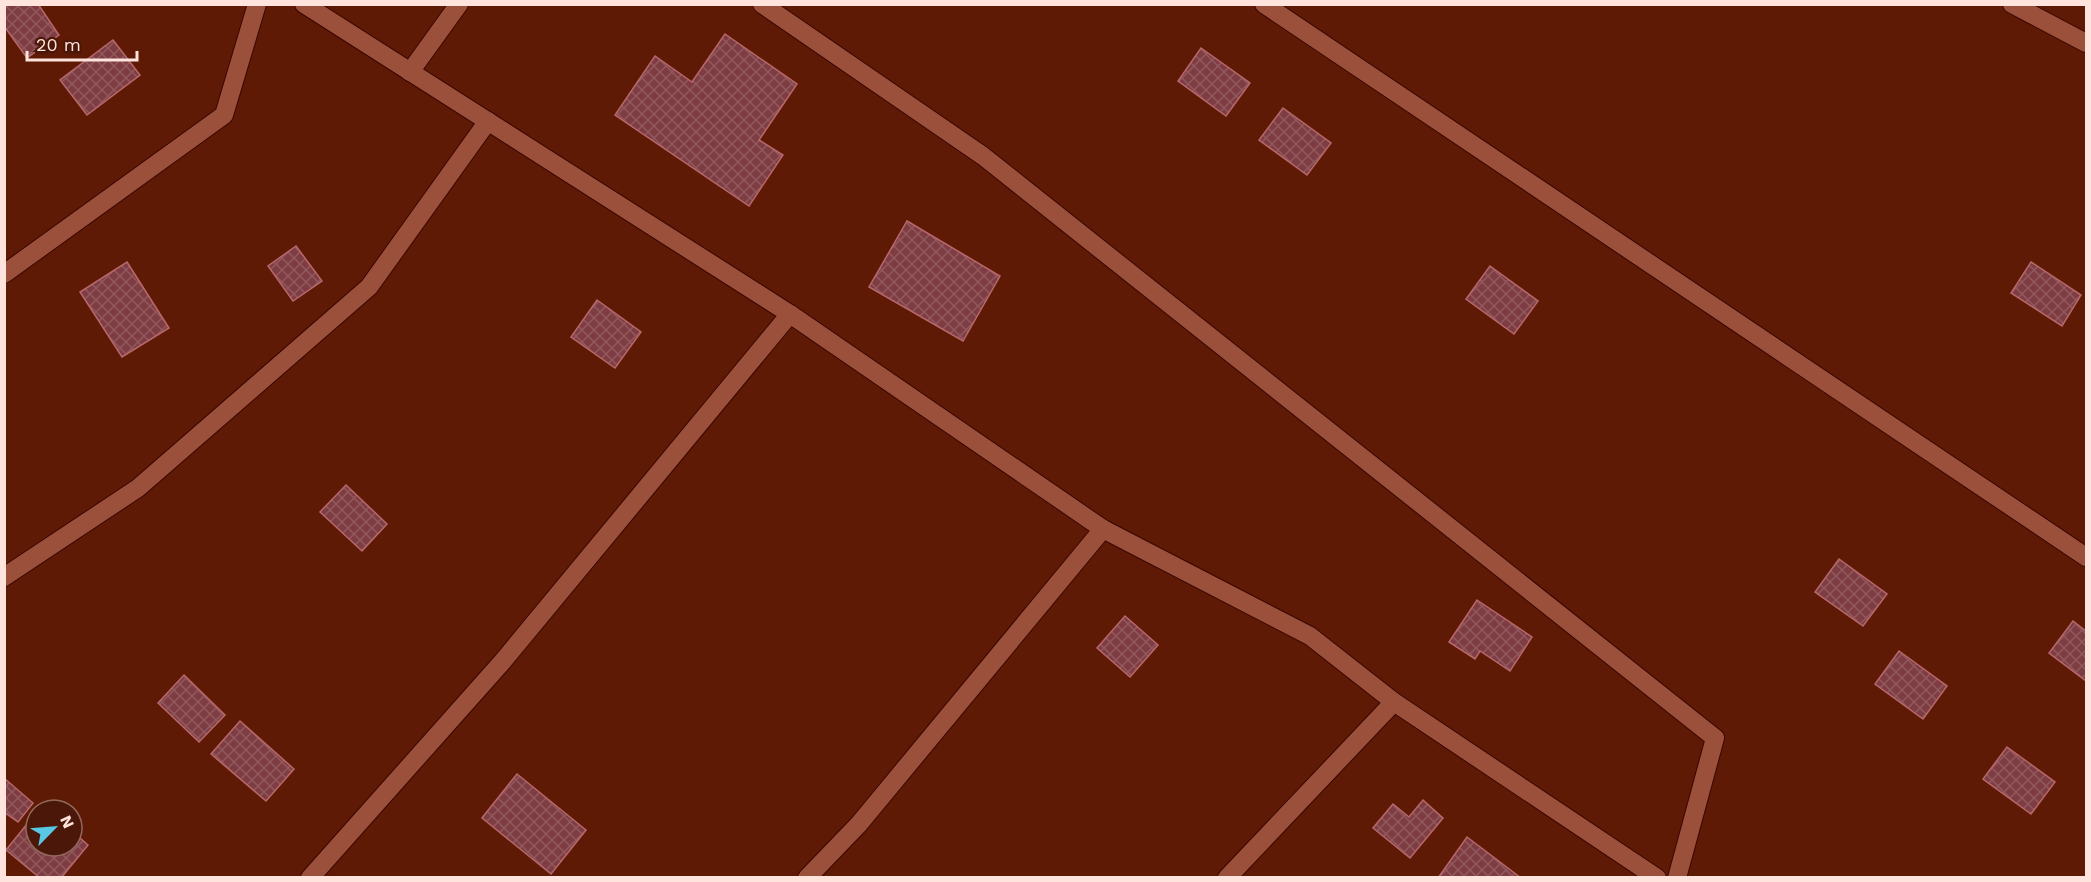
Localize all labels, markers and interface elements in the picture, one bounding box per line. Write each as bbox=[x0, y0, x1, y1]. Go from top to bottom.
scale bar bbox=[27, 24, 136, 62]
text: 20 m bbox=[36, 34, 81, 55]
north arrow bbox=[24, 798, 84, 858]
text: N bbox=[56, 812, 78, 831]

